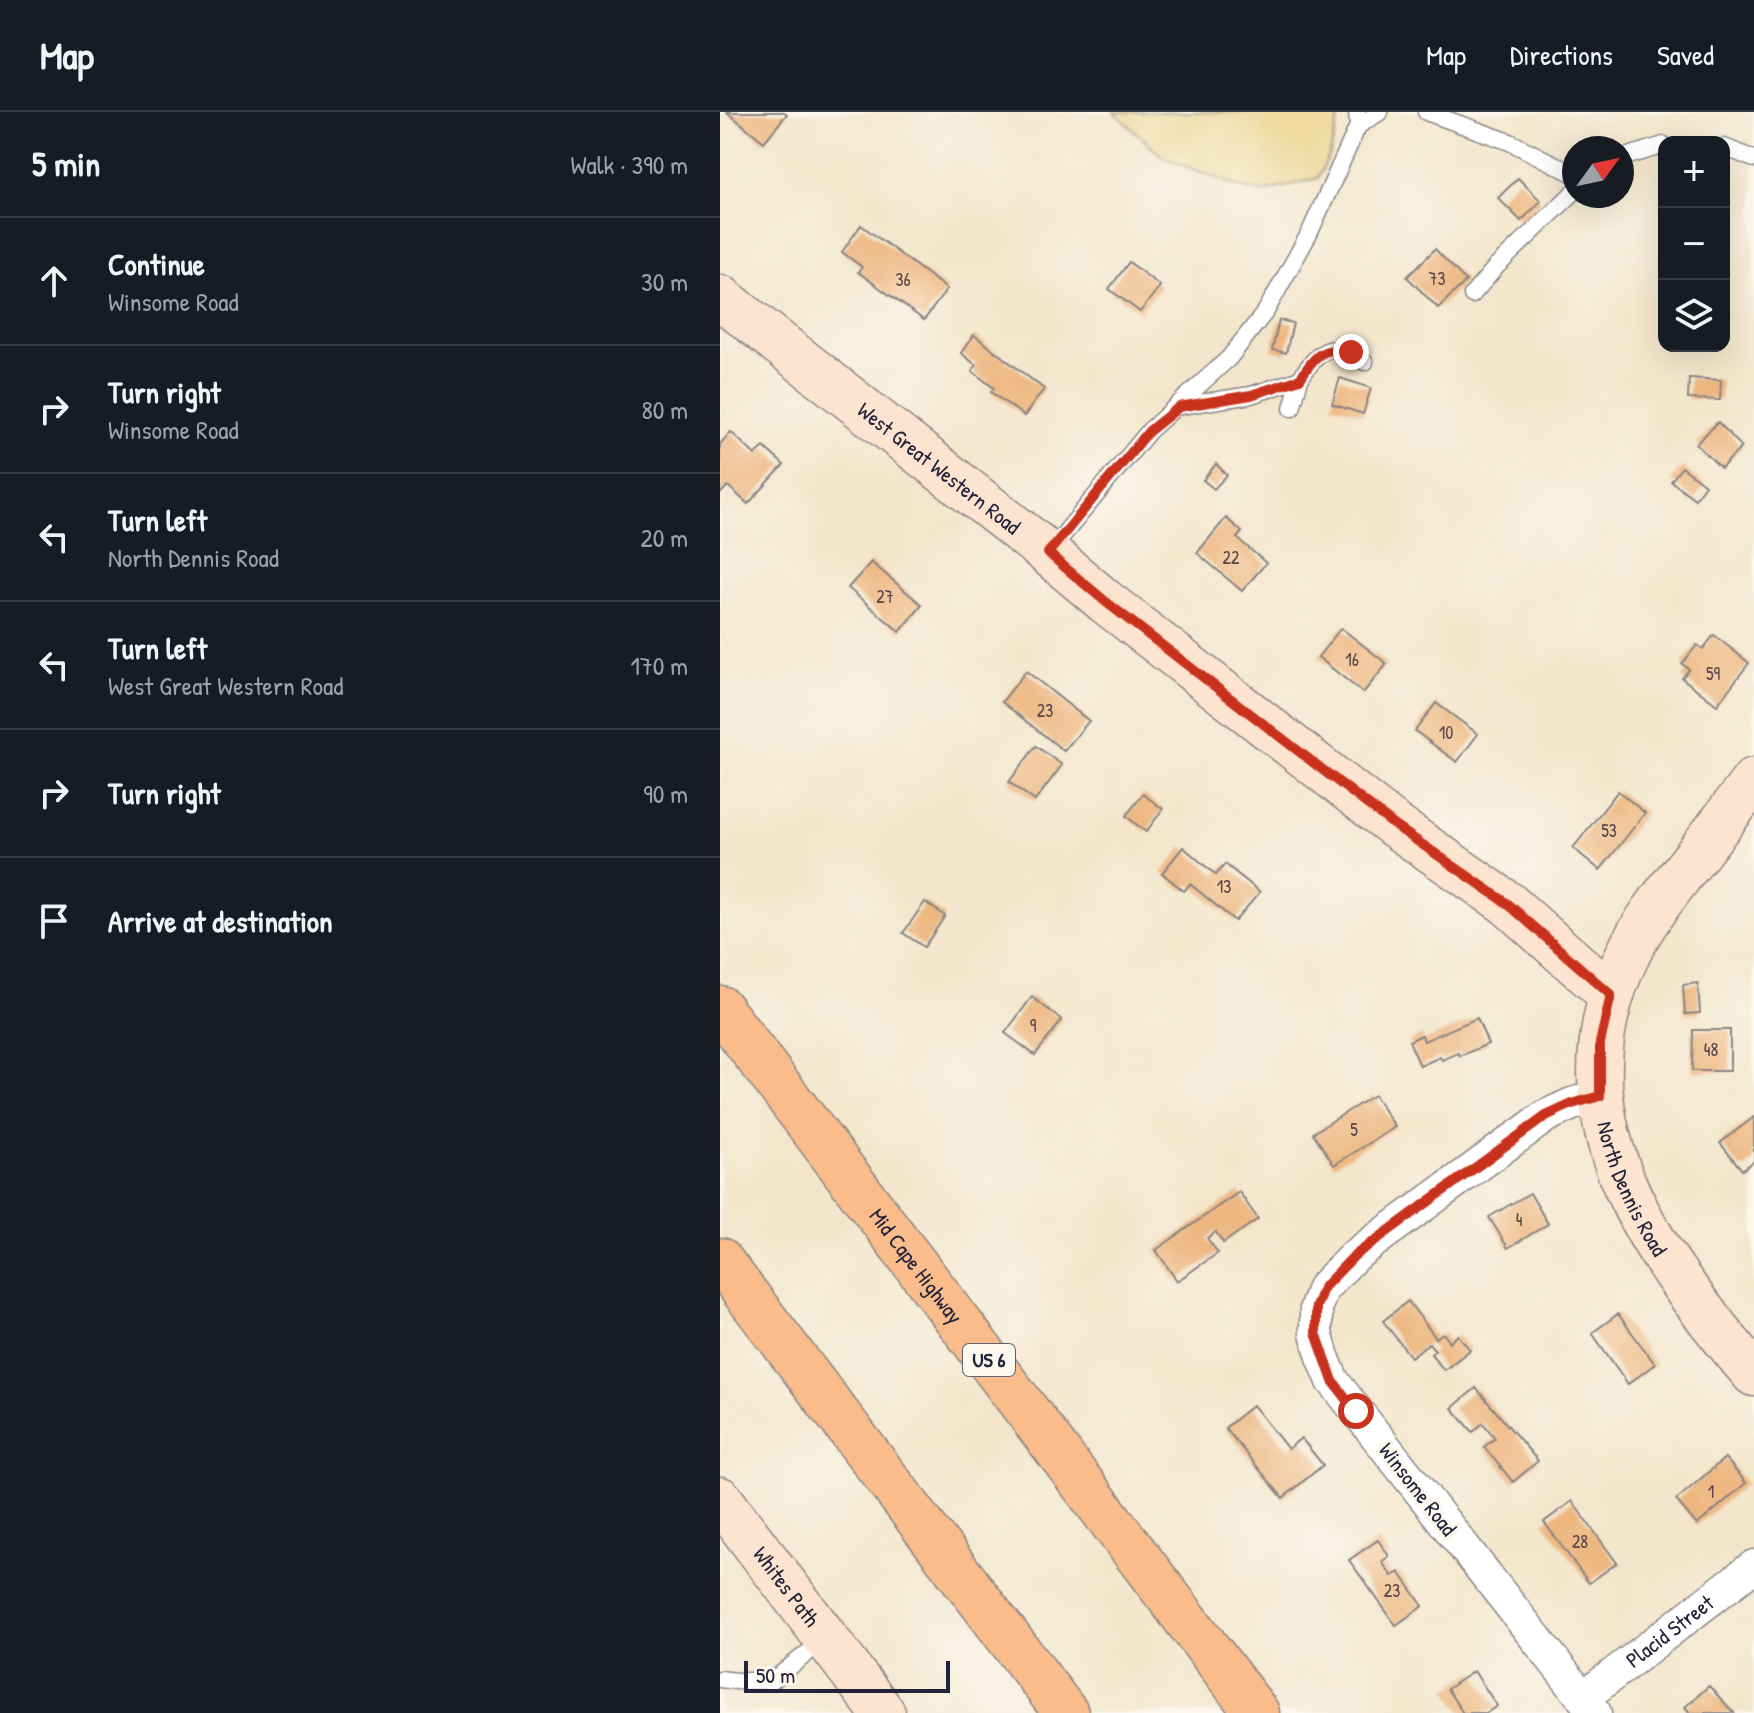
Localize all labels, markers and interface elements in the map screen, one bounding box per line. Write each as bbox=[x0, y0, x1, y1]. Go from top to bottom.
text: Map bbox=[40, 29, 94, 81]
text: Map bbox=[1426, 36, 1466, 74]
text: Directions bbox=[1510, 36, 1613, 74]
text: Saved bbox=[1657, 36, 1714, 74]
north arrow bbox=[1562, 136, 1634, 208]
map controls bbox=[1658, 136, 1730, 352]
button: + bbox=[1658, 136, 1730, 208]
text: 5 min bbox=[32, 141, 100, 187]
text: Walk · 390 m bbox=[570, 147, 688, 182]
button: − bbox=[1658, 208, 1730, 280]
text: Continue bbox=[108, 244, 205, 284]
icon: ahead bbox=[32, 259, 76, 303]
text: 30 m bbox=[641, 264, 688, 299]
house number: 73 bbox=[1429, 266, 1445, 291]
house number: 36 bbox=[895, 267, 911, 292]
button: layers bbox=[1658, 280, 1730, 352]
text: Winsome Road bbox=[108, 284, 239, 319]
route end bbox=[1333, 334, 1369, 370]
text: Turn right bbox=[108, 372, 221, 412]
icon: right bbox=[32, 387, 76, 431]
text: 80 m bbox=[641, 392, 688, 427]
street label: West Great Western Road bbox=[851, 395, 1027, 541]
text: Winsome Road bbox=[108, 412, 239, 447]
text: Turn left bbox=[108, 500, 207, 540]
icon: left bbox=[32, 515, 76, 559]
text: 20 m bbox=[641, 520, 688, 555]
text: North Dennis Road bbox=[108, 540, 279, 575]
house number: 22 bbox=[1223, 545, 1240, 570]
house number: 27 bbox=[876, 584, 894, 609]
text: Turn left bbox=[108, 628, 207, 668]
icon: left bbox=[32, 643, 76, 687]
house number: 16 bbox=[1345, 647, 1359, 672]
text: 170 m bbox=[630, 648, 688, 683]
house number: 59 bbox=[1706, 661, 1720, 686]
text: West Great Western Road bbox=[108, 668, 343, 703]
house number: 23 bbox=[1037, 698, 1053, 723]
house number: 10 bbox=[1439, 720, 1453, 745]
icon: right bbox=[32, 771, 76, 815]
text: Turn right bbox=[108, 773, 221, 813]
text: 90 m bbox=[643, 776, 688, 811]
house number: 53 bbox=[1601, 818, 1617, 843]
house number: 13 bbox=[1217, 874, 1231, 899]
icon: arrive bbox=[32, 899, 76, 943]
text: Arrive at destination bbox=[108, 901, 333, 941]
house number: 9 bbox=[1030, 1013, 1037, 1038]
house number: 48 bbox=[1704, 1037, 1718, 1062]
house number: 5 bbox=[1350, 1117, 1358, 1142]
street label: North Dennis Road bbox=[1590, 1119, 1675, 1262]
street label: Mid Cape Highway bbox=[863, 1202, 970, 1330]
house number: 4 bbox=[1516, 1207, 1523, 1232]
road number: US 6 bbox=[963, 1344, 1015, 1376]
route start bbox=[1338, 1393, 1374, 1429]
street label: Winsome Road bbox=[1372, 1436, 1464, 1542]
house number: 1 bbox=[1708, 1479, 1714, 1504]
house number: 28 bbox=[1572, 1529, 1588, 1554]
street label: Whites Path bbox=[746, 1540, 827, 1633]
house number: 23 bbox=[1384, 1578, 1400, 1603]
street label: Placid Street bbox=[1619, 1587, 1720, 1675]
scale bar bbox=[744, 1657, 950, 1693]
text: 50 m bbox=[756, 1660, 795, 1690]

